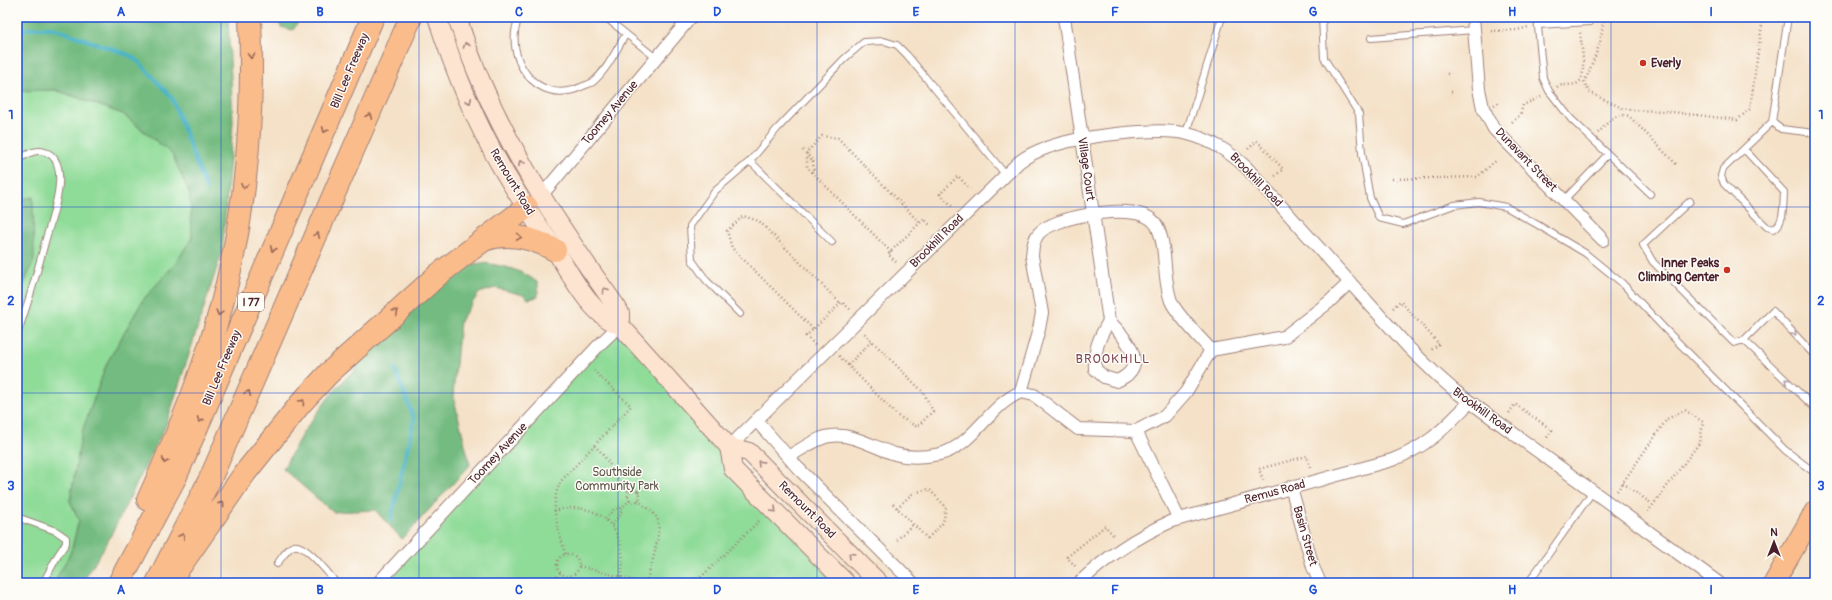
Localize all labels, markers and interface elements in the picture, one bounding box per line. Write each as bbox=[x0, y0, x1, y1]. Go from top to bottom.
text: A bbox=[117, 4, 126, 20]
text: B bbox=[316, 4, 324, 20]
text: C bbox=[515, 4, 523, 20]
text: D bbox=[713, 4, 721, 20]
text: E bbox=[913, 4, 920, 20]
text: F bbox=[1111, 4, 1119, 20]
text: G bbox=[1309, 4, 1318, 20]
text: H bbox=[1508, 4, 1516, 20]
text: I bbox=[1709, 4, 1713, 20]
street label: Bill Lee Freeway bbox=[327, 31, 373, 111]
one-way arrow bbox=[463, 41, 471, 48]
one-way arrow bbox=[247, 53, 255, 59]
place label: Everly bbox=[1651, 56, 1682, 71]
marker: Everly bbox=[1638, 58, 1648, 68]
street label: Toomey Avenue bbox=[579, 78, 641, 148]
one-way arrow bbox=[464, 96, 472, 104]
text: 1 bbox=[8, 107, 14, 123]
text: 1 bbox=[1818, 107, 1824, 123]
one-way arrow bbox=[364, 113, 372, 120]
street label: Dunavant Street bbox=[1492, 125, 1560, 195]
one-way arrow bbox=[322, 126, 330, 133]
street label: Village Court bbox=[1074, 136, 1098, 202]
street label: Remount Road bbox=[486, 146, 538, 218]
street label: Brookhill Road bbox=[1226, 150, 1286, 210]
one-way arrow bbox=[518, 159, 526, 167]
one-way arrow bbox=[240, 183, 249, 189]
street label: Brookhill Road bbox=[907, 211, 967, 271]
one-way arrow bbox=[312, 232, 320, 240]
one-way arrow bbox=[516, 232, 522, 241]
one-way arrow bbox=[270, 246, 278, 253]
place label: Inner Peaks Climbing Center bbox=[1638, 256, 1720, 285]
marker: Inner Peaks Climbing Center bbox=[1722, 265, 1732, 275]
one-way arrow bbox=[603, 288, 610, 295]
text: 2 bbox=[7, 293, 15, 309]
road number: I 77 bbox=[238, 293, 264, 311]
text: 2 bbox=[1817, 293, 1825, 309]
one-way arrow bbox=[215, 309, 224, 316]
one-way arrow bbox=[391, 309, 399, 317]
street label: Bill Lee Freeway bbox=[199, 328, 245, 408]
one-way arrow bbox=[1789, 328, 1797, 336]
district label: BROOKHILL bbox=[1076, 351, 1150, 367]
one-way arrow bbox=[1784, 378, 1792, 386]
street label: Brookhill Road bbox=[1449, 384, 1515, 438]
one-way arrow bbox=[244, 390, 252, 397]
one-way arrow bbox=[298, 399, 305, 407]
one-way arrow bbox=[197, 416, 205, 424]
street label: Toomey Avenue bbox=[465, 420, 531, 488]
one-way arrow bbox=[162, 457, 170, 465]
one-way arrow bbox=[757, 460, 765, 468]
park label: Southside Community Park bbox=[575, 465, 659, 494]
street label: Remus Road bbox=[1243, 477, 1307, 507]
text: 3 bbox=[7, 478, 15, 494]
street label: Remount Road bbox=[775, 478, 839, 542]
text: 3 bbox=[1817, 478, 1825, 494]
one-way arrow bbox=[217, 502, 224, 509]
street label: Basin Street bbox=[1289, 504, 1321, 568]
one-way arrow bbox=[769, 505, 777, 513]
north arrow bbox=[1754, 522, 1794, 562]
text: N bbox=[1770, 526, 1778, 539]
one-way arrow bbox=[177, 533, 184, 540]
one-way arrow bbox=[849, 552, 856, 560]
text: A bbox=[117, 582, 126, 598]
text: B bbox=[316, 582, 324, 598]
text: C bbox=[515, 582, 523, 598]
text: D bbox=[713, 582, 721, 598]
text: E bbox=[913, 582, 920, 598]
text: F bbox=[1111, 582, 1119, 598]
text: G bbox=[1309, 582, 1318, 598]
text: H bbox=[1508, 582, 1516, 598]
text: I bbox=[1709, 582, 1713, 598]

